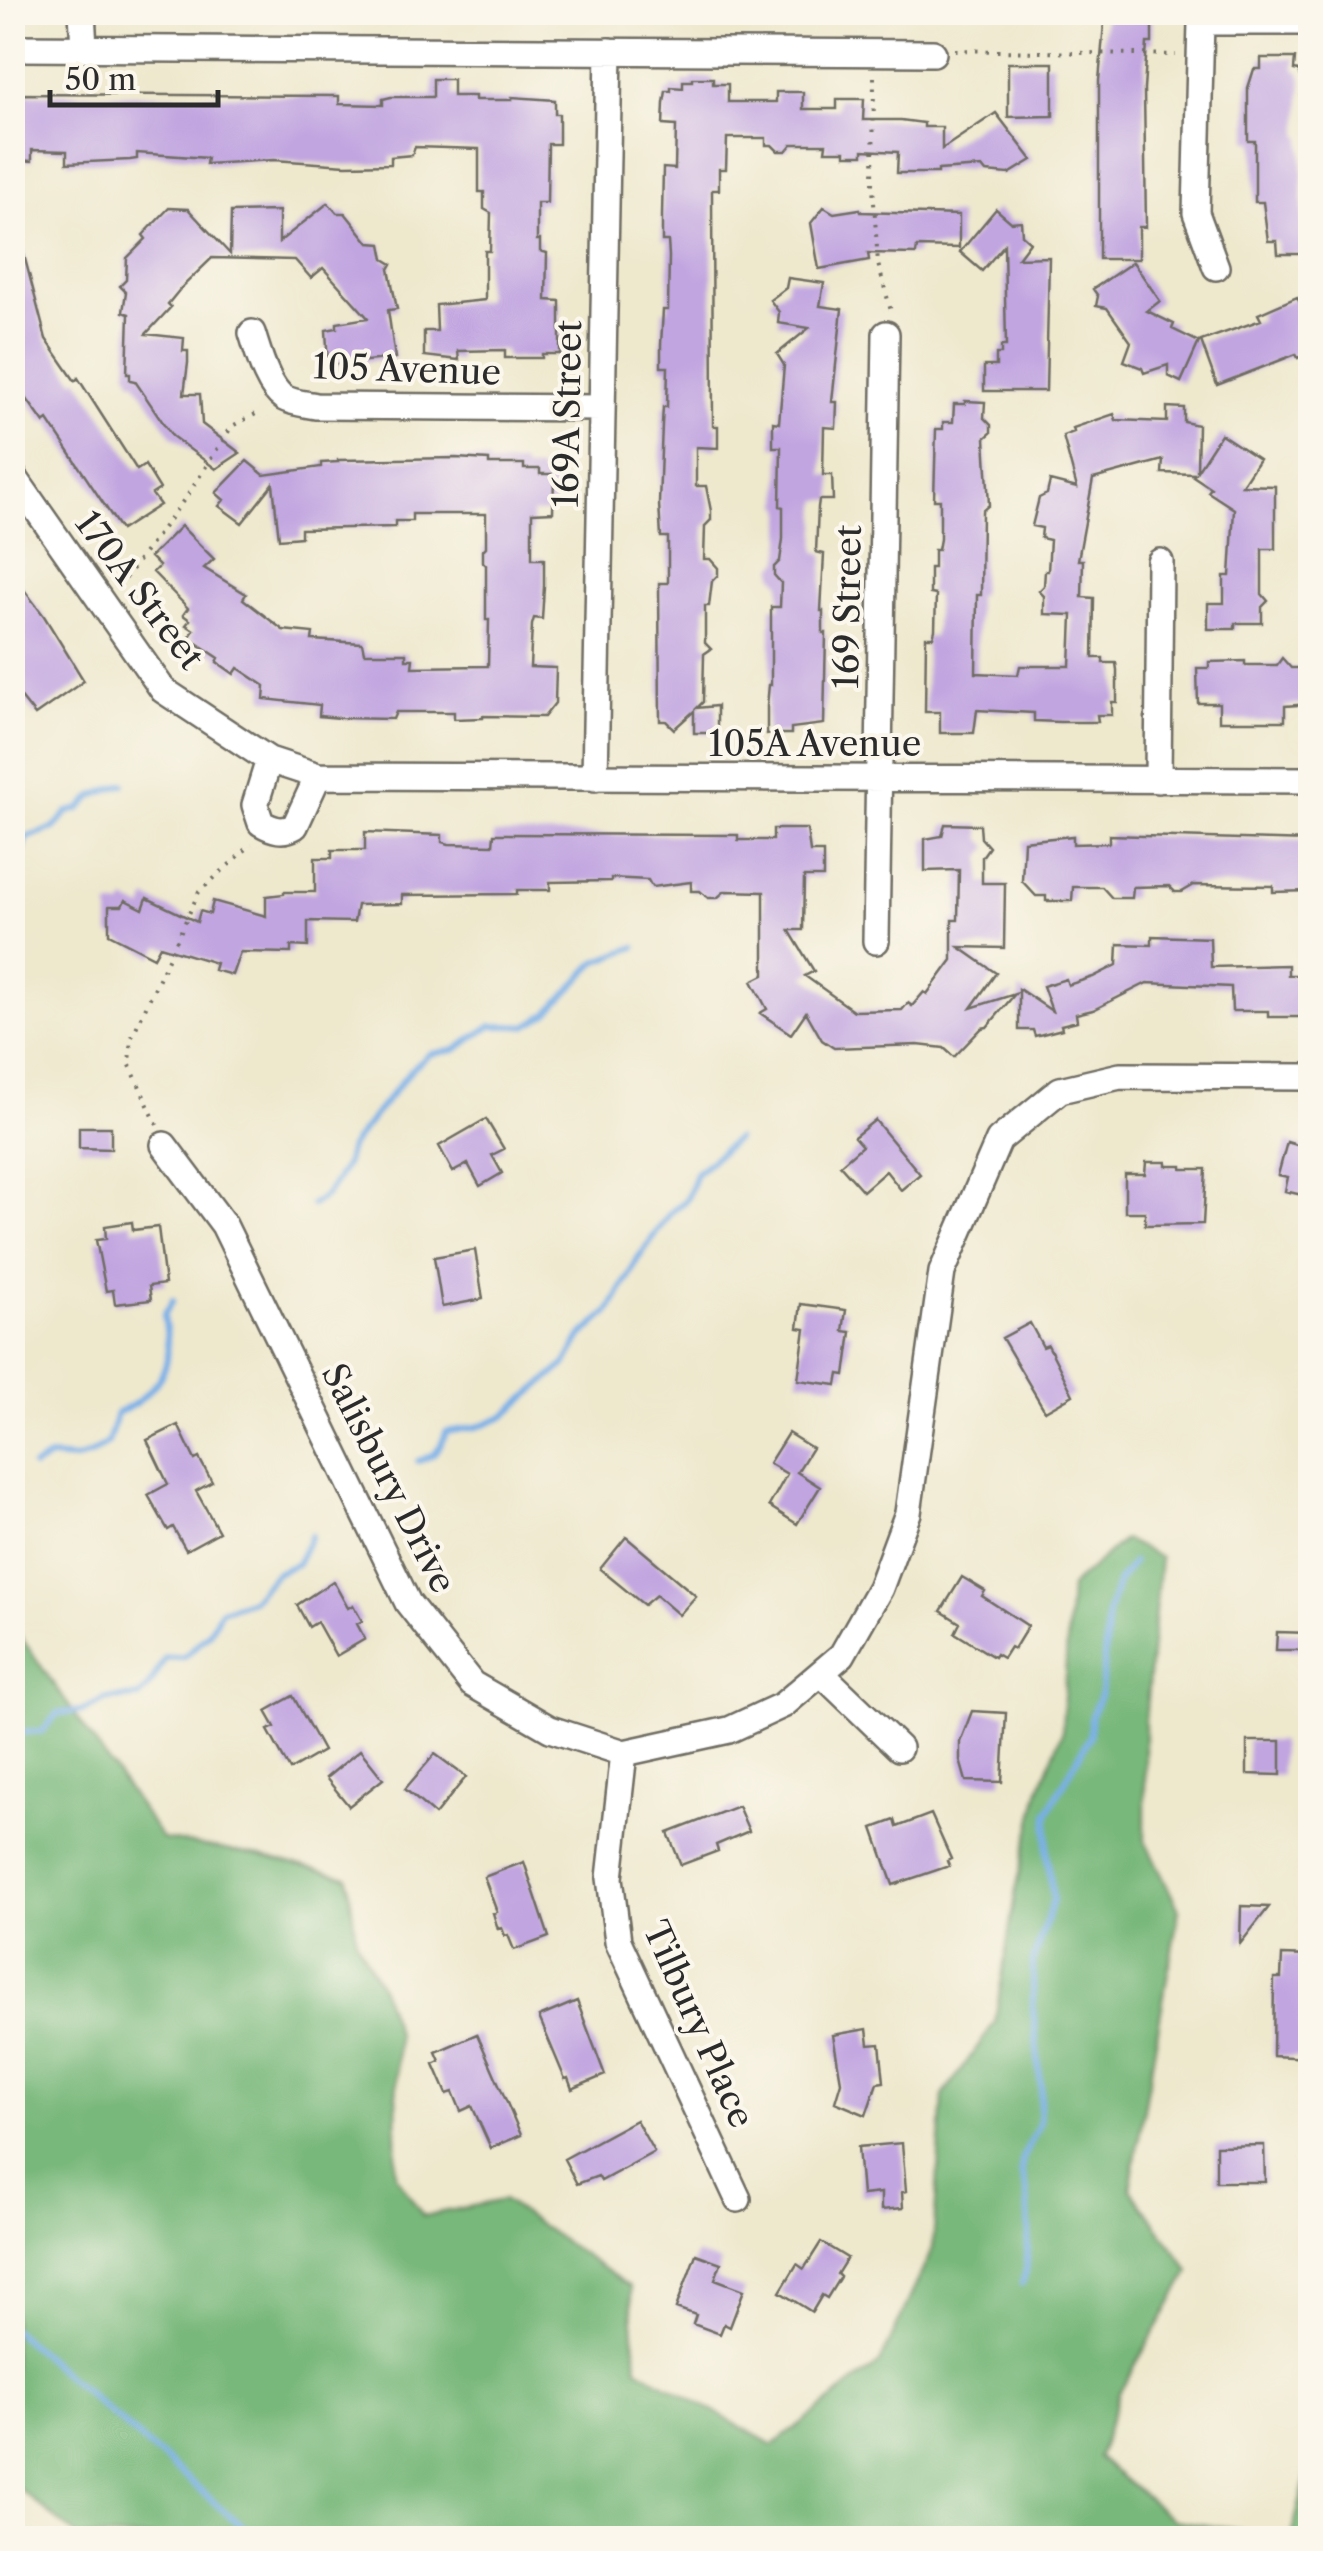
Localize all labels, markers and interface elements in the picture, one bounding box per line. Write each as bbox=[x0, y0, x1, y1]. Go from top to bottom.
scale bar bbox=[50, 45, 218, 107]
text: 50 m bbox=[65, 61, 136, 98]
street label: 169A Street bbox=[544, 319, 590, 508]
street label: 105 Avenue bbox=[312, 344, 502, 394]
street label: 170A Street bbox=[67, 502, 214, 678]
street label: 169 Street bbox=[824, 524, 870, 689]
street label: 105A Avenue bbox=[709, 722, 921, 765]
street label: Salisbury Drive bbox=[313, 1356, 465, 1600]
street label: Tilbury Place bbox=[634, 1914, 764, 2134]

